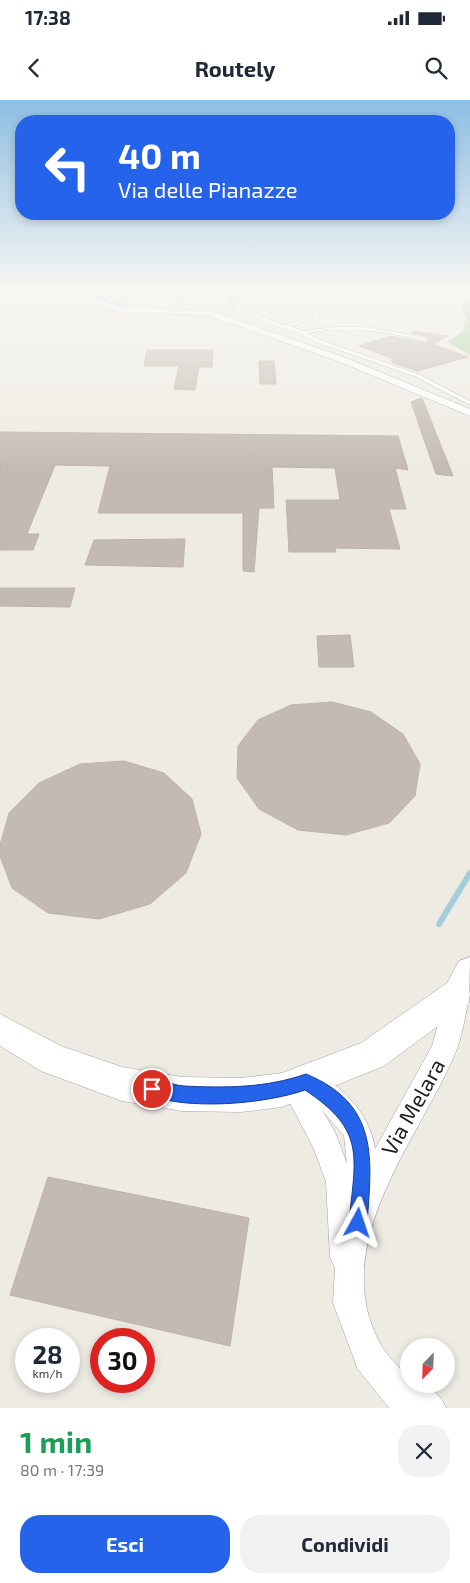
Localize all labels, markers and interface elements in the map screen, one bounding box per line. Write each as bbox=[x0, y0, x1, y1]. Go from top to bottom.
text: 17:38 bbox=[25, 6, 71, 29]
icon: back bbox=[20, 54, 48, 82]
icon: search bbox=[422, 54, 450, 82]
text: Routely bbox=[195, 55, 275, 81]
text: 40 m bbox=[118, 134, 201, 176]
icon: left bbox=[35, 135, 100, 200]
text: Via delle Pianazze bbox=[118, 176, 298, 202]
street label: Via Melara bbox=[375, 1054, 449, 1159]
pin bbox=[131, 1068, 173, 1110]
icon: arrive bbox=[138, 1075, 166, 1103]
position arrow bbox=[331, 1196, 383, 1248]
speed limit sign: 30 bbox=[90, 1328, 155, 1393]
north arrow bbox=[400, 1338, 455, 1392]
map controls bbox=[400, 1338, 455, 1393]
text: 28 bbox=[32, 1339, 63, 1369]
text: km/h bbox=[33, 1366, 62, 1380]
text: 1 min bbox=[20, 1423, 92, 1459]
button: close bbox=[398, 1425, 450, 1477]
text: 80 m · 17:39 bbox=[20, 1460, 104, 1479]
button: Esci bbox=[20, 1515, 230, 1573]
button: Condividi bbox=[240, 1515, 450, 1573]

